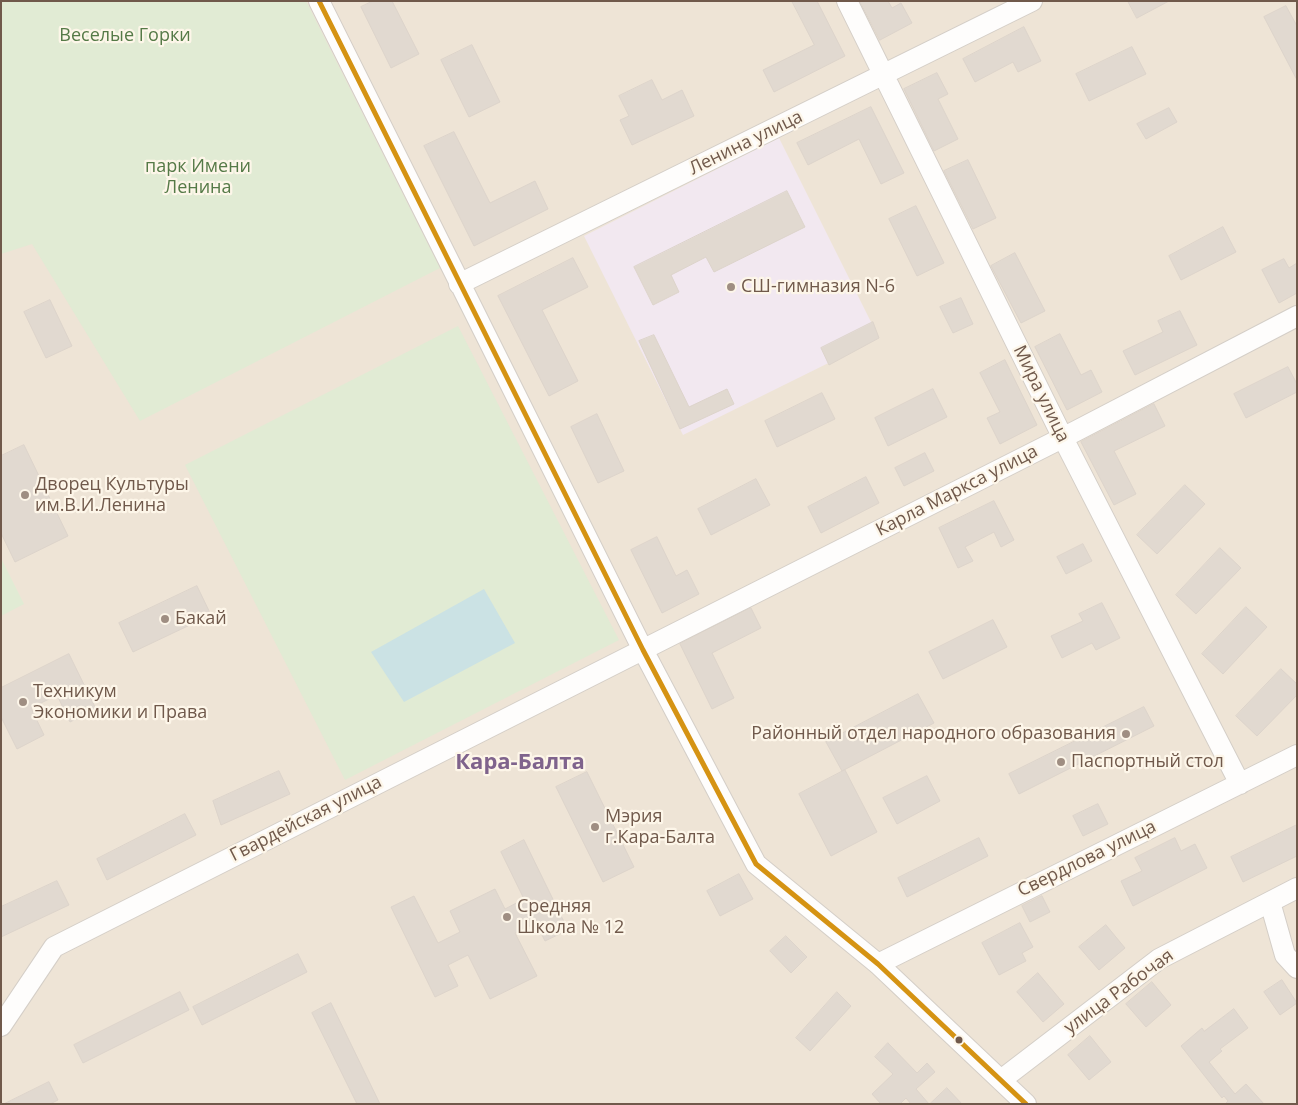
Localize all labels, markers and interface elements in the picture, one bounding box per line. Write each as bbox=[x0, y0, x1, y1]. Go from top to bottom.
park label: Веселые Горки bbox=[59, 25, 191, 47]
street label: Ленина улица bbox=[686, 106, 806, 180]
park label: парк Имени Ленина bbox=[145, 156, 251, 198]
place label: СШ-гимназия N-6 bbox=[741, 276, 895, 298]
marker: СШ-гимназия N-6 bbox=[725, 281, 737, 293]
street label: Мира улица bbox=[1008, 342, 1074, 446]
street label: Карла Маркса улица bbox=[872, 441, 1042, 541]
place label: Дворец Культуры им.В.И.Ленина bbox=[35, 474, 189, 516]
marker: Дворец Культуры им.В.И.Ленина bbox=[19, 489, 31, 501]
place label: Бакай bbox=[175, 608, 227, 630]
marker: Бакай bbox=[159, 613, 171, 625]
place label: Техникум Экономики и Права bbox=[33, 681, 207, 724]
marker: Техникум Экономики и Права bbox=[17, 696, 29, 708]
place label: Районный отдел народного образования bbox=[751, 723, 1116, 745]
marker: Районный отдел народного образования bbox=[1120, 728, 1132, 740]
district label: Кара-Балта bbox=[455, 750, 585, 776]
place label: Паспортный стол bbox=[1071, 751, 1224, 773]
marker: Паспортный стол bbox=[1055, 756, 1067, 768]
street label: Гвардейская улица bbox=[227, 771, 385, 867]
place label: Мэрия г.Кара-Балта bbox=[605, 806, 715, 849]
street label: Свердлова улица bbox=[1014, 816, 1160, 902]
marker: Мэрия г.Кара-Балта bbox=[589, 821, 601, 833]
place label: Средняя Школа № 12 bbox=[517, 896, 624, 939]
marker: Средняя Школа № 12 bbox=[501, 911, 513, 923]
street label: улица Рабочая bbox=[1060, 945, 1178, 1039]
unlabelled marker bbox=[954, 1035, 964, 1045]

